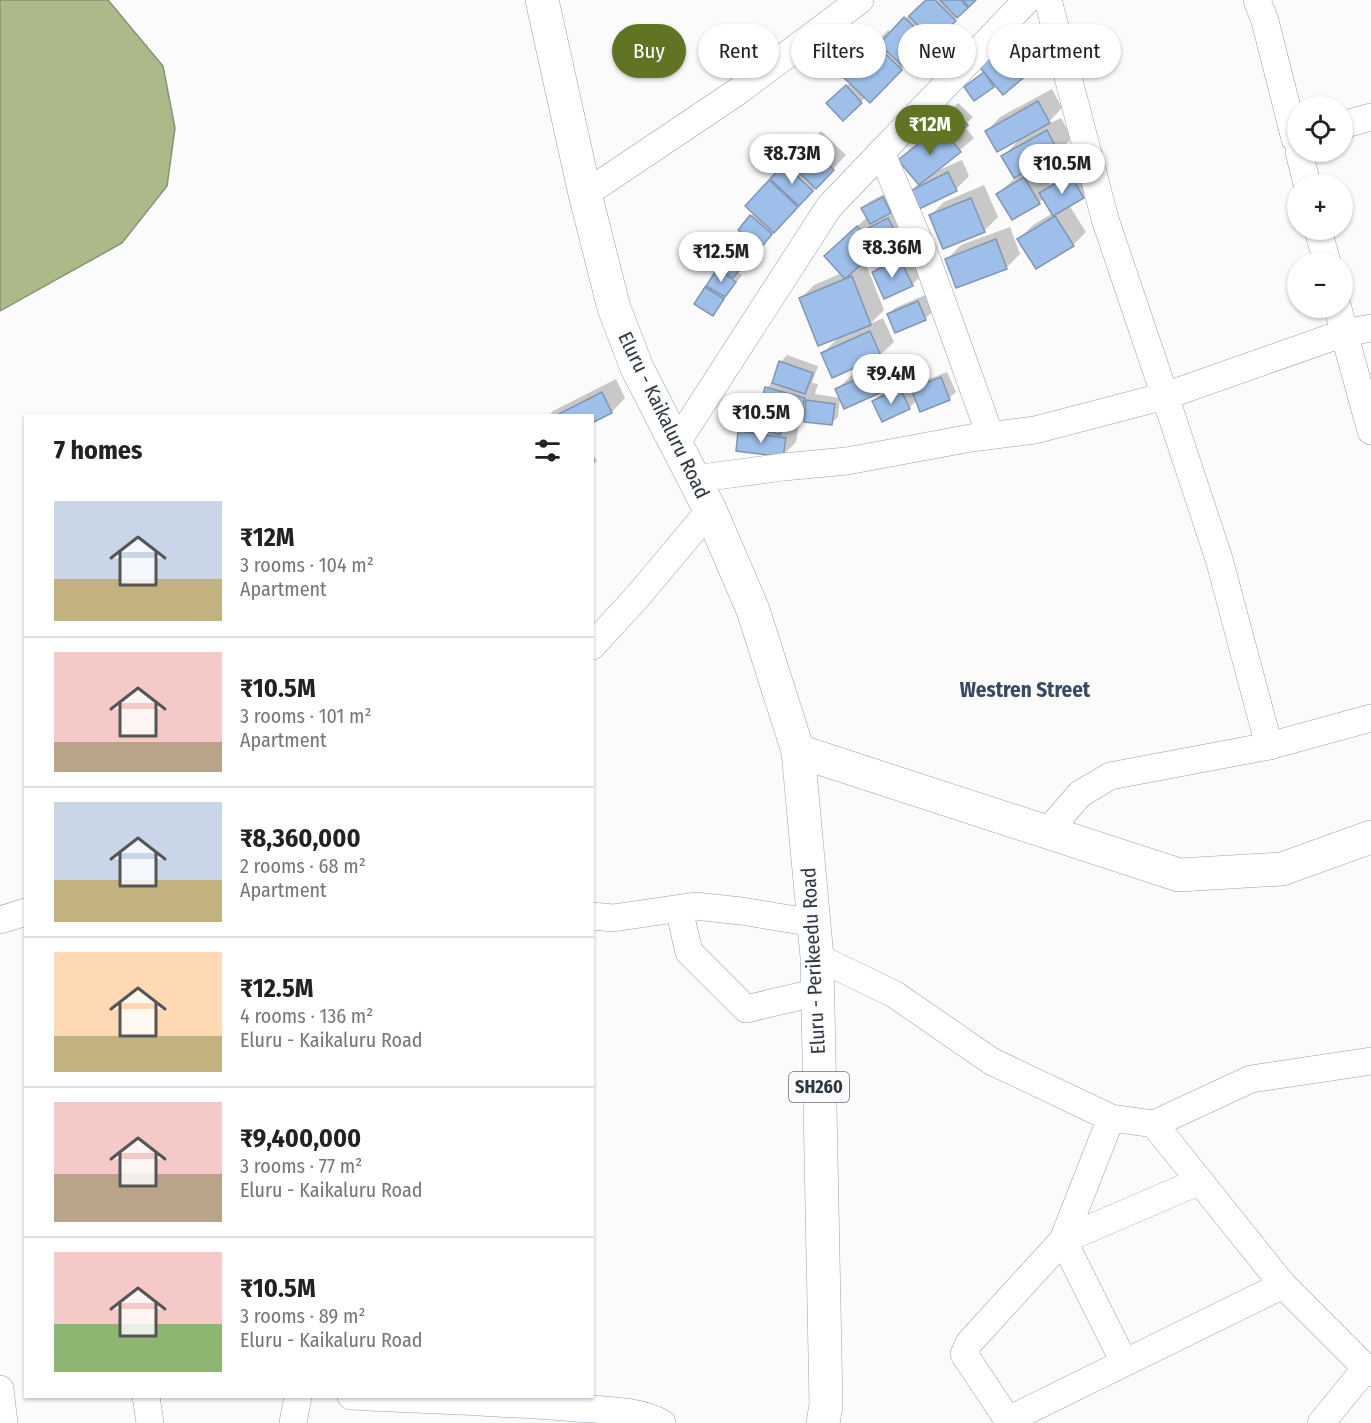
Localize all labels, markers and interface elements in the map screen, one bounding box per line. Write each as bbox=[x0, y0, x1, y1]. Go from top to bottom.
chip: Buy bbox=[612, 24, 686, 78]
chip: Rent bbox=[698, 24, 779, 78]
chip: Filters bbox=[791, 24, 886, 78]
chip: New bbox=[898, 24, 976, 78]
chip: Apartment bbox=[988, 24, 1121, 78]
map controls bbox=[1287, 96, 1353, 318]
button: locate bbox=[1287, 96, 1353, 162]
pin: ₹12M bbox=[894, 105, 966, 156]
text: ₹12M bbox=[909, 112, 951, 136]
pin: ₹8.73M bbox=[743, 134, 841, 185]
text: ₹8.73M bbox=[763, 141, 821, 165]
pin: ₹10.5M bbox=[1013, 144, 1111, 195]
text: ₹10.5M bbox=[1033, 151, 1091, 175]
button: + bbox=[1287, 174, 1353, 240]
pin: ₹8.36M bbox=[843, 228, 941, 279]
pin: ₹12.5M bbox=[672, 232, 770, 283]
text: ₹8.36M bbox=[862, 235, 922, 259]
text: ₹12.5M bbox=[693, 239, 749, 263]
button: − bbox=[1287, 252, 1353, 318]
street label: Eluru - Kaikaluru Road bbox=[613, 328, 715, 502]
pin: ₹9.4M bbox=[849, 354, 933, 405]
text: ₹9.4M bbox=[867, 361, 915, 385]
pin: ₹10.5M bbox=[712, 393, 810, 444]
text: ₹10.5M bbox=[732, 400, 790, 424]
icon: filters bbox=[531, 434, 564, 467]
text: 7 homes bbox=[54, 435, 142, 466]
text: ₹12M bbox=[240, 522, 294, 553]
icon: home bbox=[102, 525, 174, 597]
text: 3 rooms · 104 m² bbox=[240, 553, 374, 577]
text: Apartment bbox=[240, 577, 327, 601]
text: ₹10.5M bbox=[240, 673, 316, 704]
icon: home bbox=[102, 676, 174, 748]
district label: Westren Street bbox=[960, 677, 1091, 703]
text: 3 rooms · 101 m² bbox=[240, 704, 371, 728]
text: Apartment bbox=[240, 728, 327, 752]
text: ₹8,360,000 bbox=[240, 823, 361, 854]
icon: home bbox=[102, 826, 174, 898]
text: 2 rooms · 68 m² bbox=[240, 854, 366, 878]
street label: Eluru - Perikeedu Road bbox=[796, 867, 830, 1055]
text: Apartment bbox=[240, 878, 327, 902]
text: ₹12.5M bbox=[240, 973, 313, 1004]
icon: home bbox=[102, 976, 174, 1048]
text: 4 rooms · 136 m² bbox=[240, 1004, 373, 1028]
text: Eluru - Kaikaluru Road bbox=[240, 1028, 422, 1052]
road number: SH260 bbox=[789, 1072, 849, 1102]
text: ₹9,400,000 bbox=[240, 1123, 361, 1154]
icon: home bbox=[102, 1126, 174, 1198]
text: 3 rooms · 77 m² bbox=[240, 1154, 362, 1178]
text: Eluru - Kaikaluru Road bbox=[240, 1178, 422, 1202]
text: ₹10.5M bbox=[240, 1273, 316, 1304]
icon: home bbox=[102, 1276, 174, 1348]
text: 3 rooms · 89 m² bbox=[240, 1304, 365, 1328]
text: Eluru - Kaikaluru Road bbox=[240, 1328, 422, 1352]

